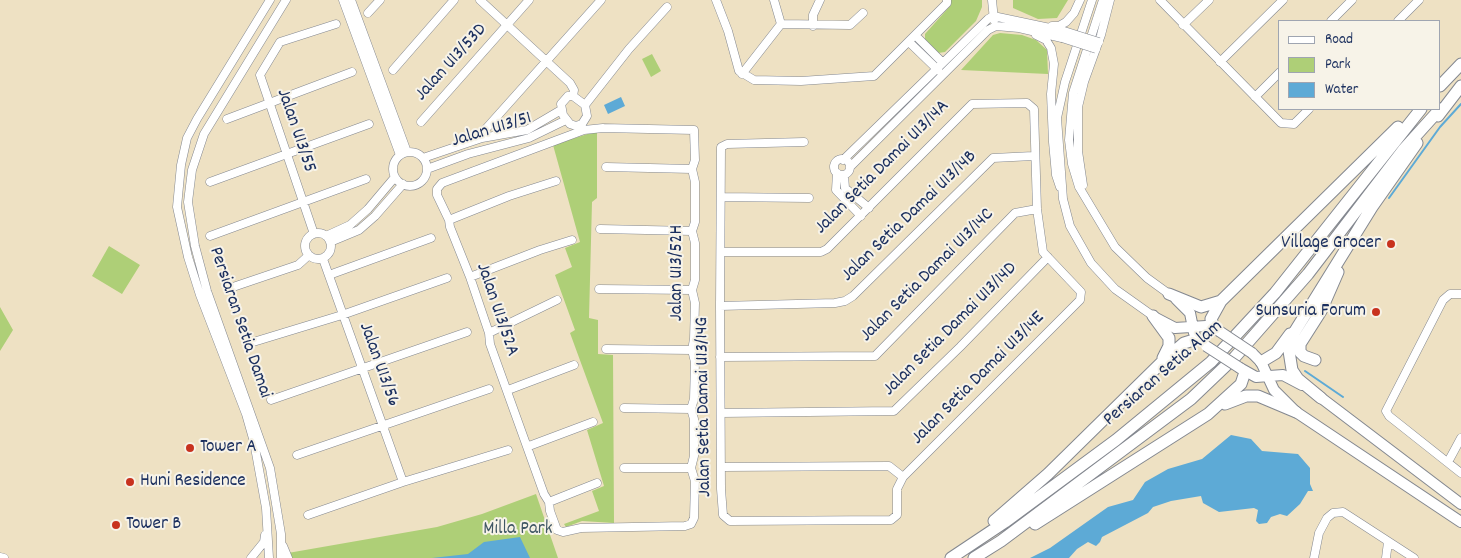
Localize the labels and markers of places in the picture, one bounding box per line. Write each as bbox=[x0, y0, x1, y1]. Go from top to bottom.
place label: Village Grocer bbox=[1281, 233, 1381, 255]
marker: Village Grocer bbox=[1385, 238, 1397, 250]
place label: Sunsuria Forum bbox=[1255, 301, 1366, 323]
marker: Sunsuria Forum bbox=[1370, 306, 1382, 318]
place label: Tower A bbox=[200, 437, 257, 459]
marker: Tower A bbox=[184, 442, 196, 454]
place label: Huni Residence bbox=[140, 471, 246, 493]
marker: Huni Residence bbox=[124, 476, 136, 488]
place label: Tower B bbox=[126, 514, 181, 536]
marker: Tower B bbox=[110, 519, 122, 531]

